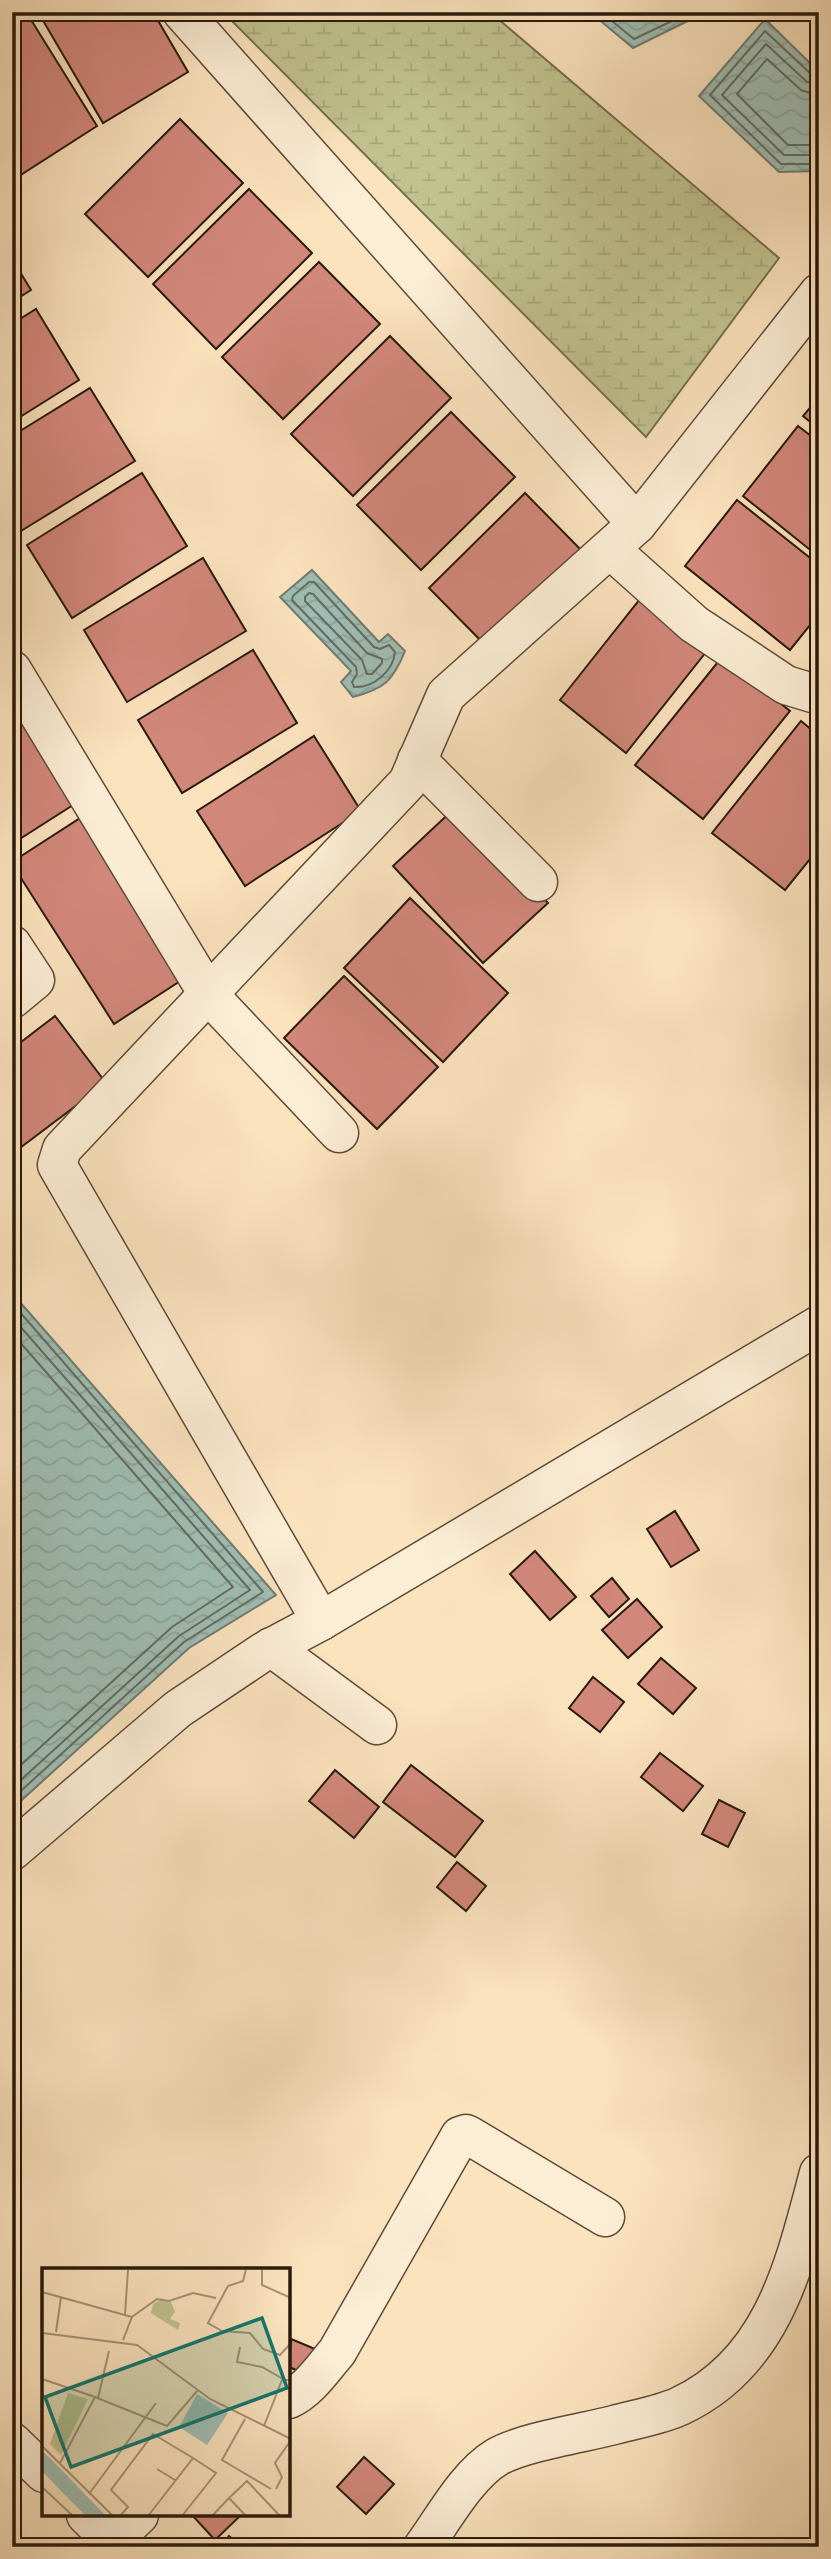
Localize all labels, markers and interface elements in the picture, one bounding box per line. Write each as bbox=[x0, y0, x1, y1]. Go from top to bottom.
inset map bbox=[42, 2268, 290, 2517]

